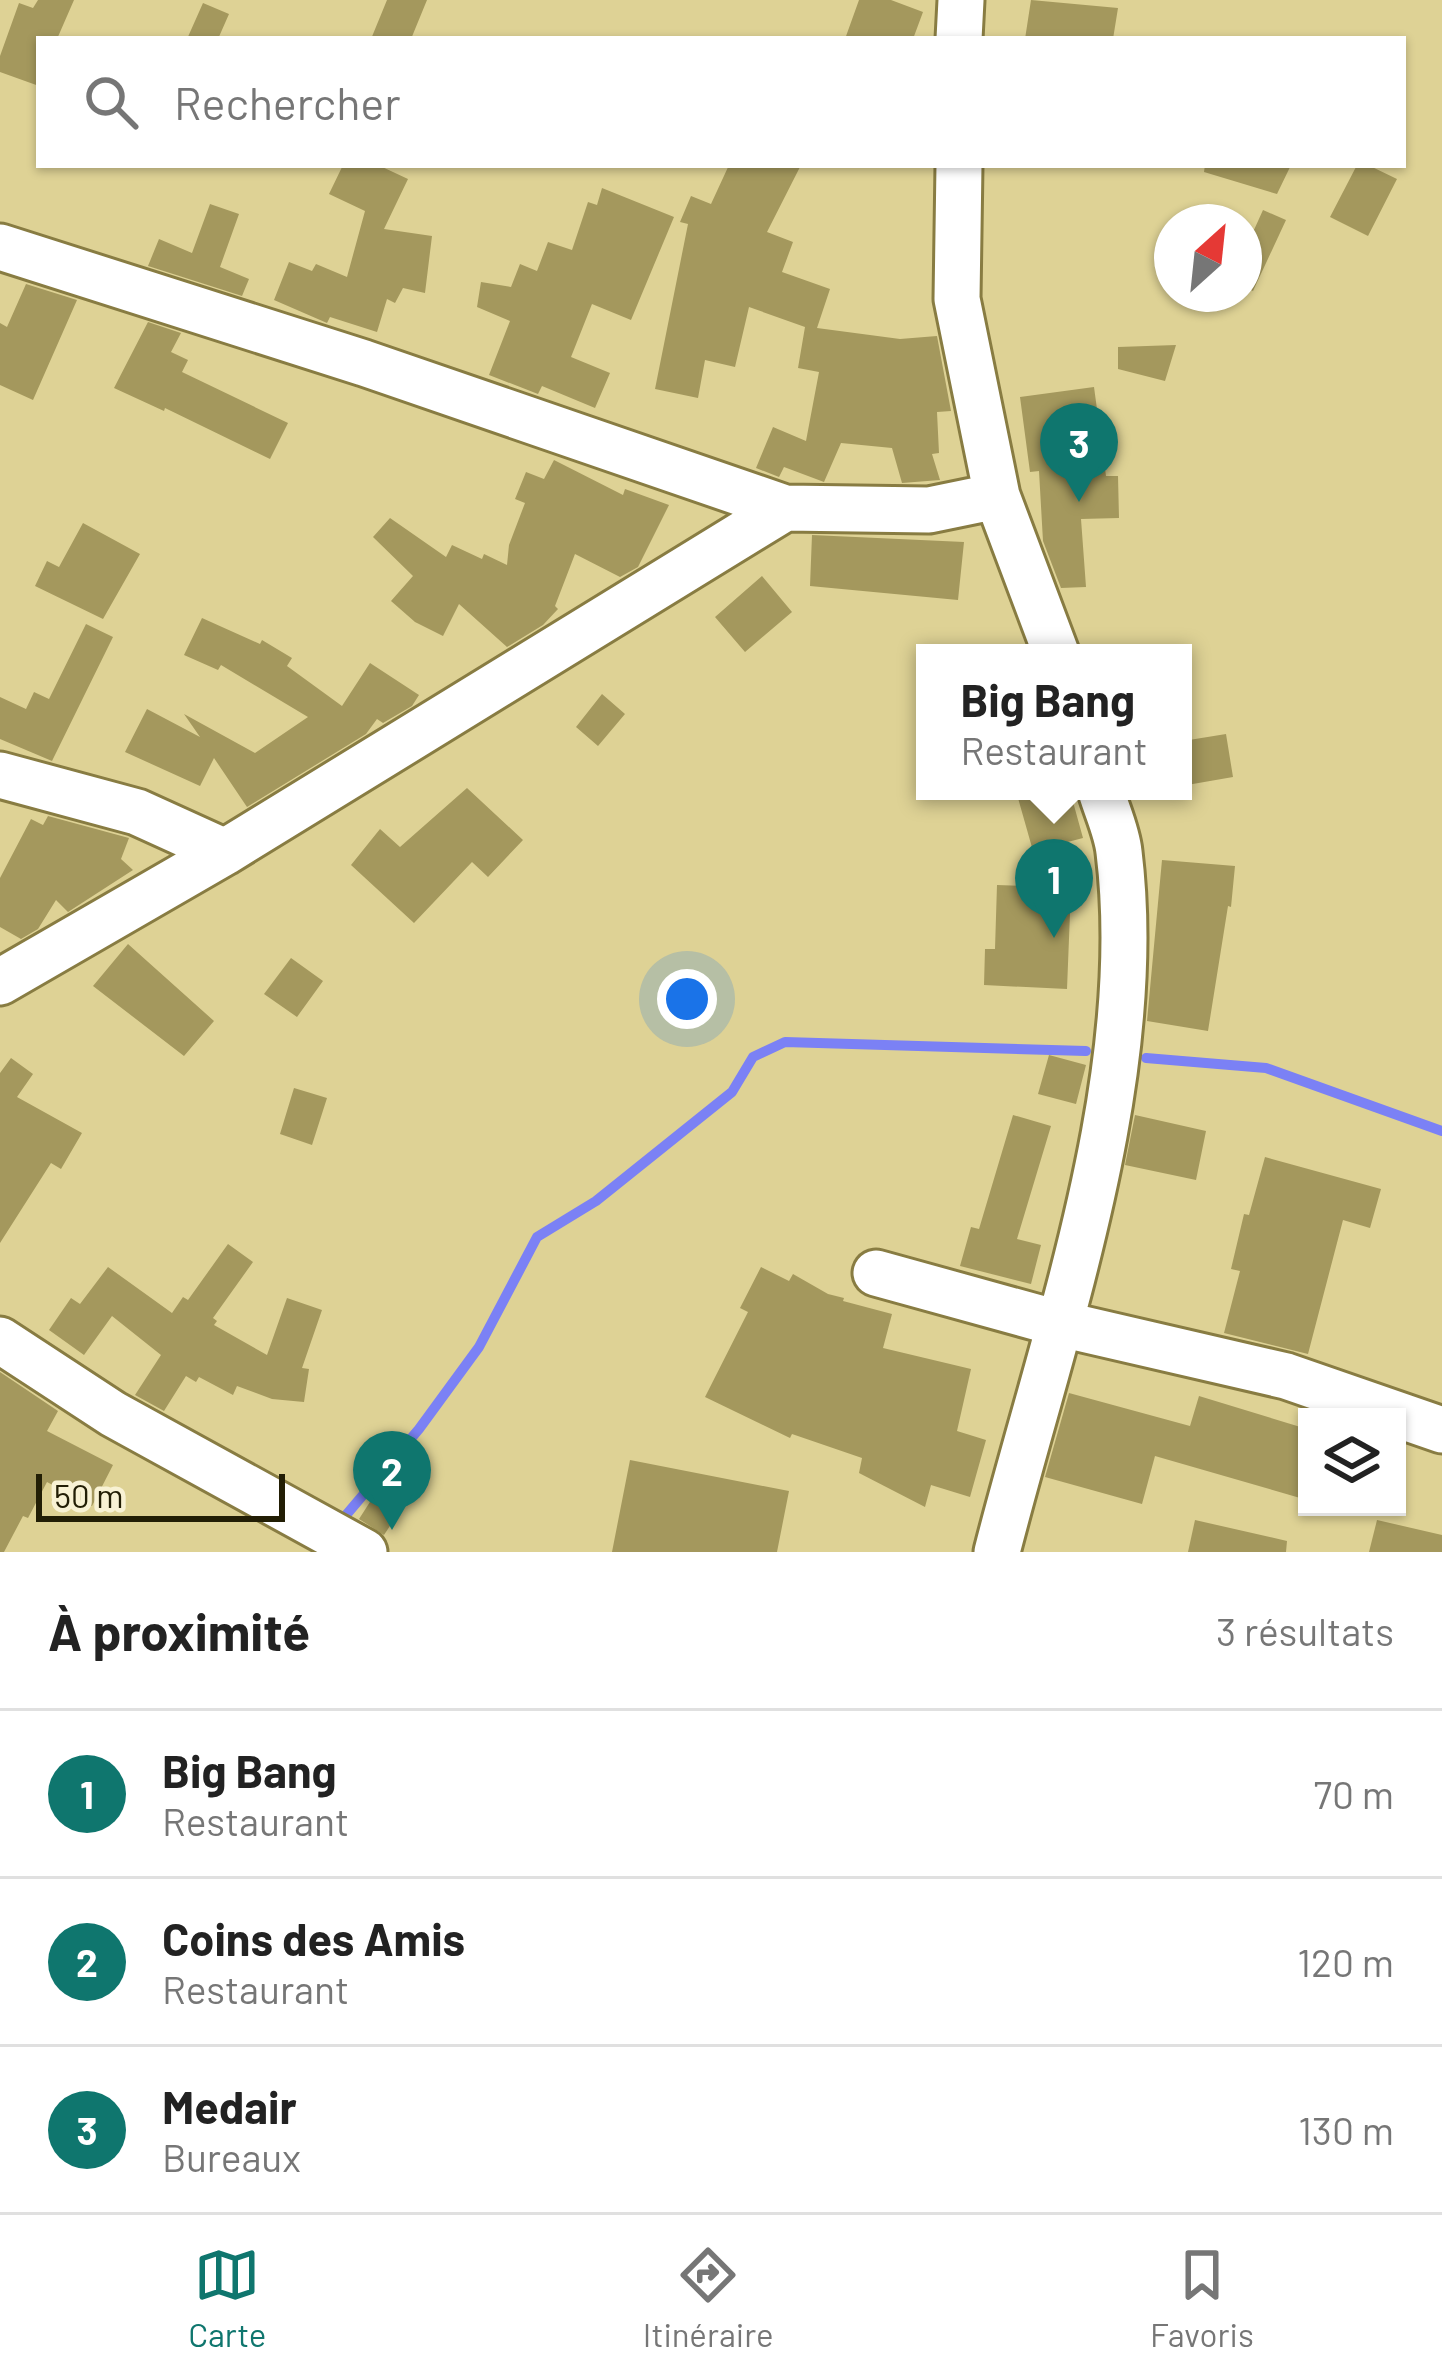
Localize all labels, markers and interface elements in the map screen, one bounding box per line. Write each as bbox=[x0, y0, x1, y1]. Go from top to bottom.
search box bbox=[36, 36, 1406, 168]
icon: search bbox=[78, 69, 144, 135]
text: Rechercher bbox=[174, 75, 401, 129]
north arrow bbox=[1154, 204, 1262, 312]
pin: 3 bbox=[1040, 403, 1118, 502]
popup bbox=[916, 644, 1192, 800]
text: Big Bang bbox=[960, 672, 1135, 726]
text: Restaurant bbox=[960, 726, 1148, 773]
pin: 1 bbox=[1015, 839, 1093, 938]
your location bbox=[657, 969, 717, 1029]
map controls bbox=[1298, 1408, 1406, 1516]
button: layers bbox=[1298, 1408, 1406, 1516]
pin: 2 bbox=[353, 1431, 431, 1530]
scale bar bbox=[36, 1468, 285, 1521]
text: 50 m bbox=[54, 1475, 124, 1515]
text: À proximité bbox=[48, 1600, 310, 1661]
text: 3 résultats bbox=[1216, 1607, 1394, 1654]
text: Big Bang bbox=[162, 1743, 337, 1797]
text: 1 bbox=[80, 1770, 94, 1817]
text: 70 m bbox=[1313, 1770, 1394, 1817]
text: Restaurant bbox=[162, 1797, 349, 1844]
text: Coins des Amis bbox=[162, 1911, 465, 1965]
text: 2 bbox=[76, 1938, 98, 1985]
text: 120 m bbox=[1297, 1938, 1394, 1985]
text: Restaurant bbox=[162, 1965, 349, 2012]
text: Medair bbox=[162, 2079, 297, 2133]
text: 3 bbox=[76, 2106, 98, 2153]
text: 130 m bbox=[1298, 2106, 1394, 2153]
text: Bureaux bbox=[162, 2133, 301, 2180]
tab: Carte bbox=[188, 2242, 266, 2354]
tab: Itinéraire bbox=[643, 2242, 774, 2354]
tab: Favoris bbox=[1150, 2242, 1254, 2354]

